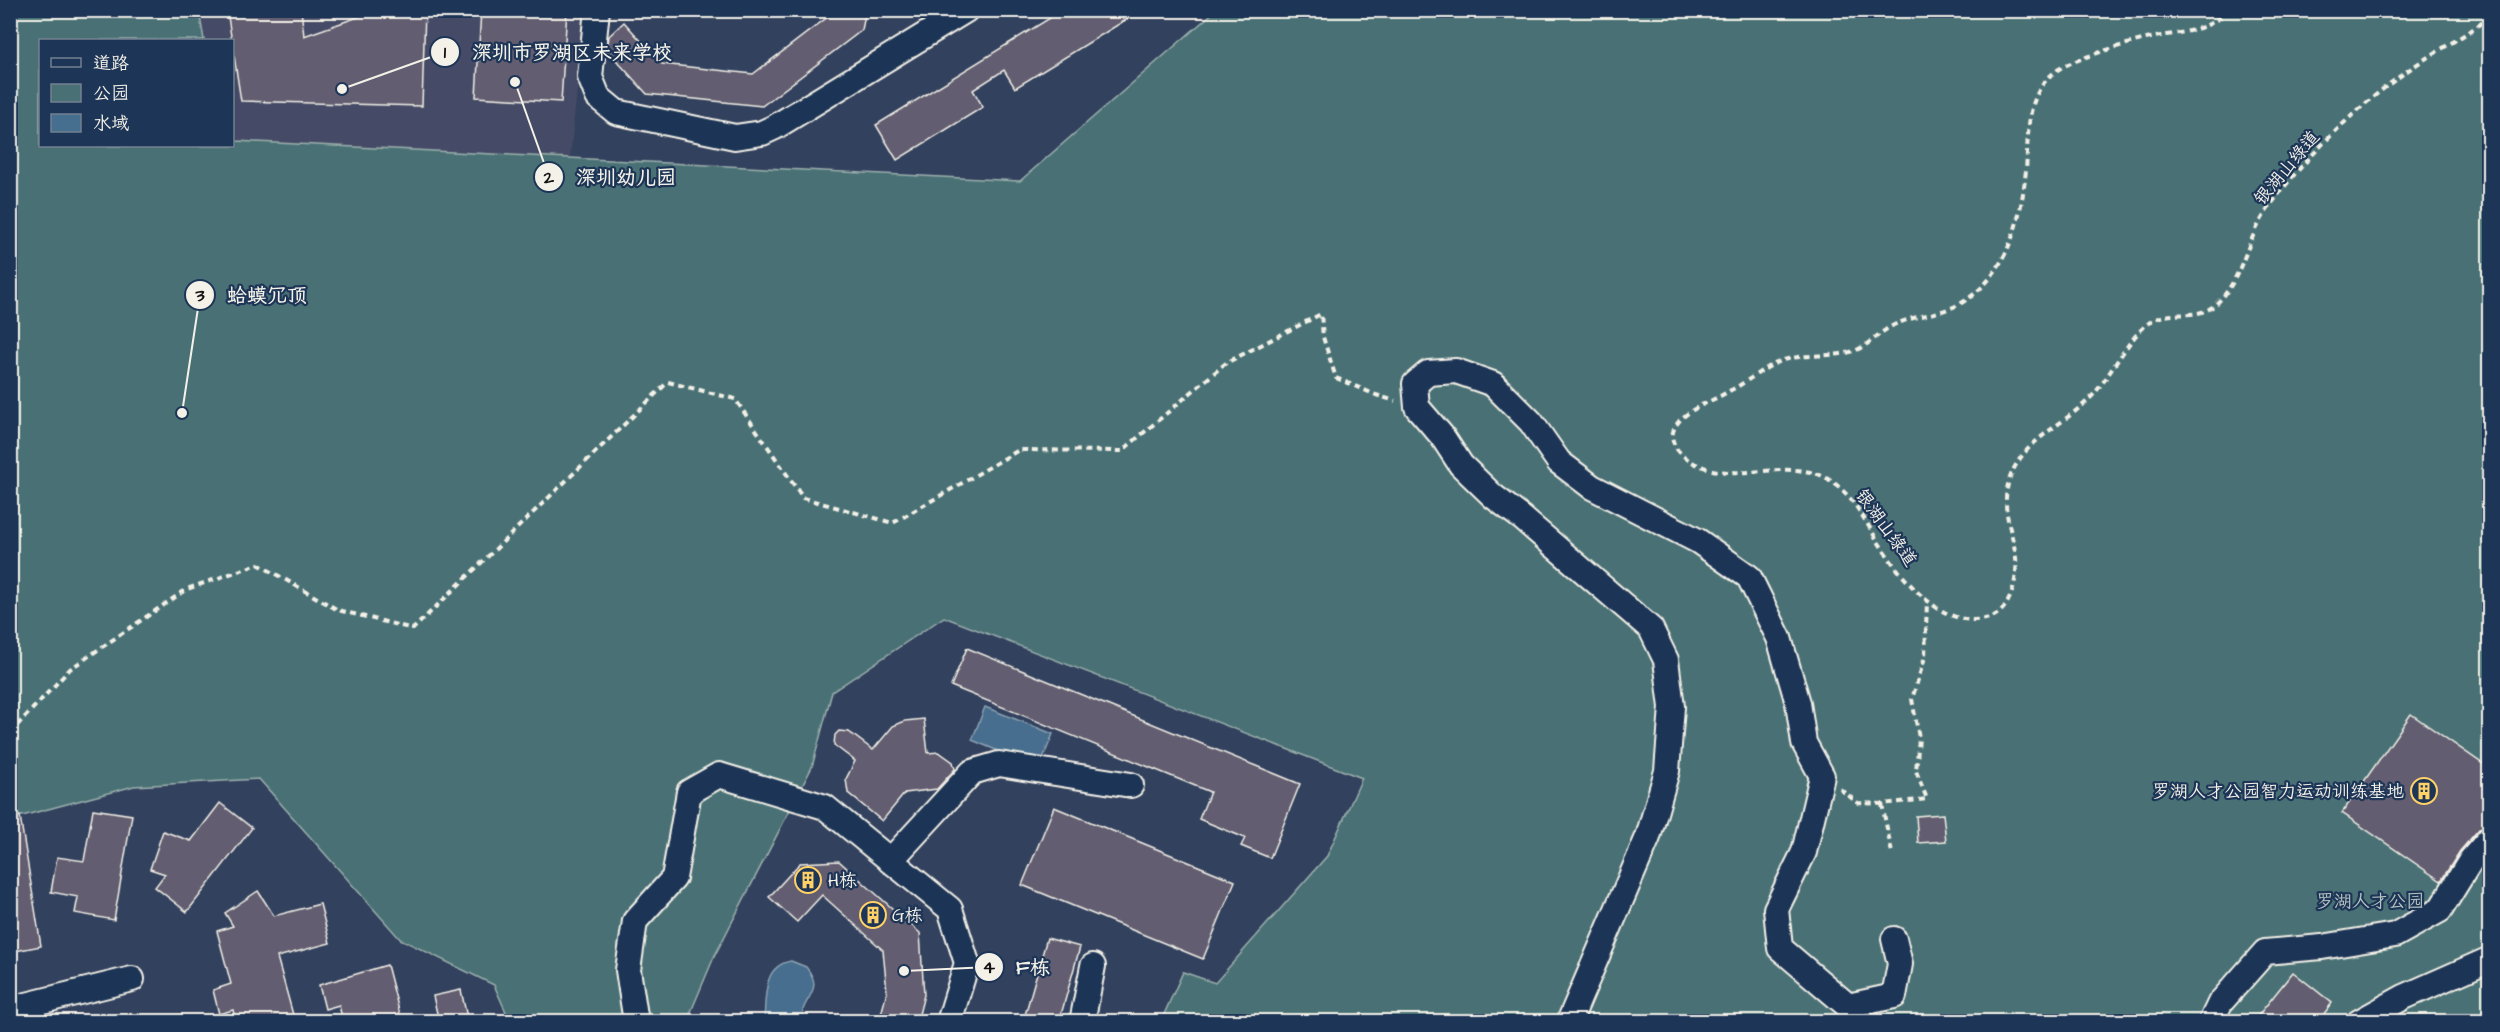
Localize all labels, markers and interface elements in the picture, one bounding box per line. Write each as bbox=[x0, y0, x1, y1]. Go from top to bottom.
callout: 深圳市罗湖区未来学校 bbox=[430, 33, 684, 71]
legend bbox=[39, 39, 234, 147]
text: 深圳市罗湖区未来学校 bbox=[472, 39, 672, 67]
text: 1 bbox=[444, 40, 447, 65]
text: 道路 bbox=[93, 51, 129, 76]
text: 公园 bbox=[93, 81, 129, 106]
text: 水域 bbox=[93, 111, 129, 136]
street label: 银湖山绿道 bbox=[2248, 125, 2326, 211]
callout: 深圳幼儿园 bbox=[534, 158, 688, 196]
text: 深圳幼儿园 bbox=[576, 164, 676, 192]
text: 2 bbox=[543, 165, 555, 190]
callout: 蛤蟆冗顶 bbox=[185, 276, 319, 314]
text: 蛤蟆冗顶 bbox=[227, 282, 307, 310]
text: 3 bbox=[194, 283, 205, 308]
street label: 银湖山绿道 bbox=[1849, 484, 1923, 572]
building icon: 罗湖人才公园智力运动训练基地 bbox=[2409, 776, 2439, 806]
place label: 罗湖人才公园智力运动训练基地 bbox=[2152, 779, 2404, 804]
building icon: H栋 bbox=[793, 865, 823, 895]
place label: H栋 bbox=[828, 868, 857, 893]
park label: 罗湖人才公园 bbox=[2316, 889, 2424, 914]
building icon: G栋 bbox=[858, 900, 888, 930]
place label: G栋 bbox=[892, 903, 922, 928]
callout: F栋 bbox=[974, 948, 1062, 986]
text: F栋 bbox=[1016, 954, 1050, 982]
text: 4 bbox=[983, 955, 996, 980]

